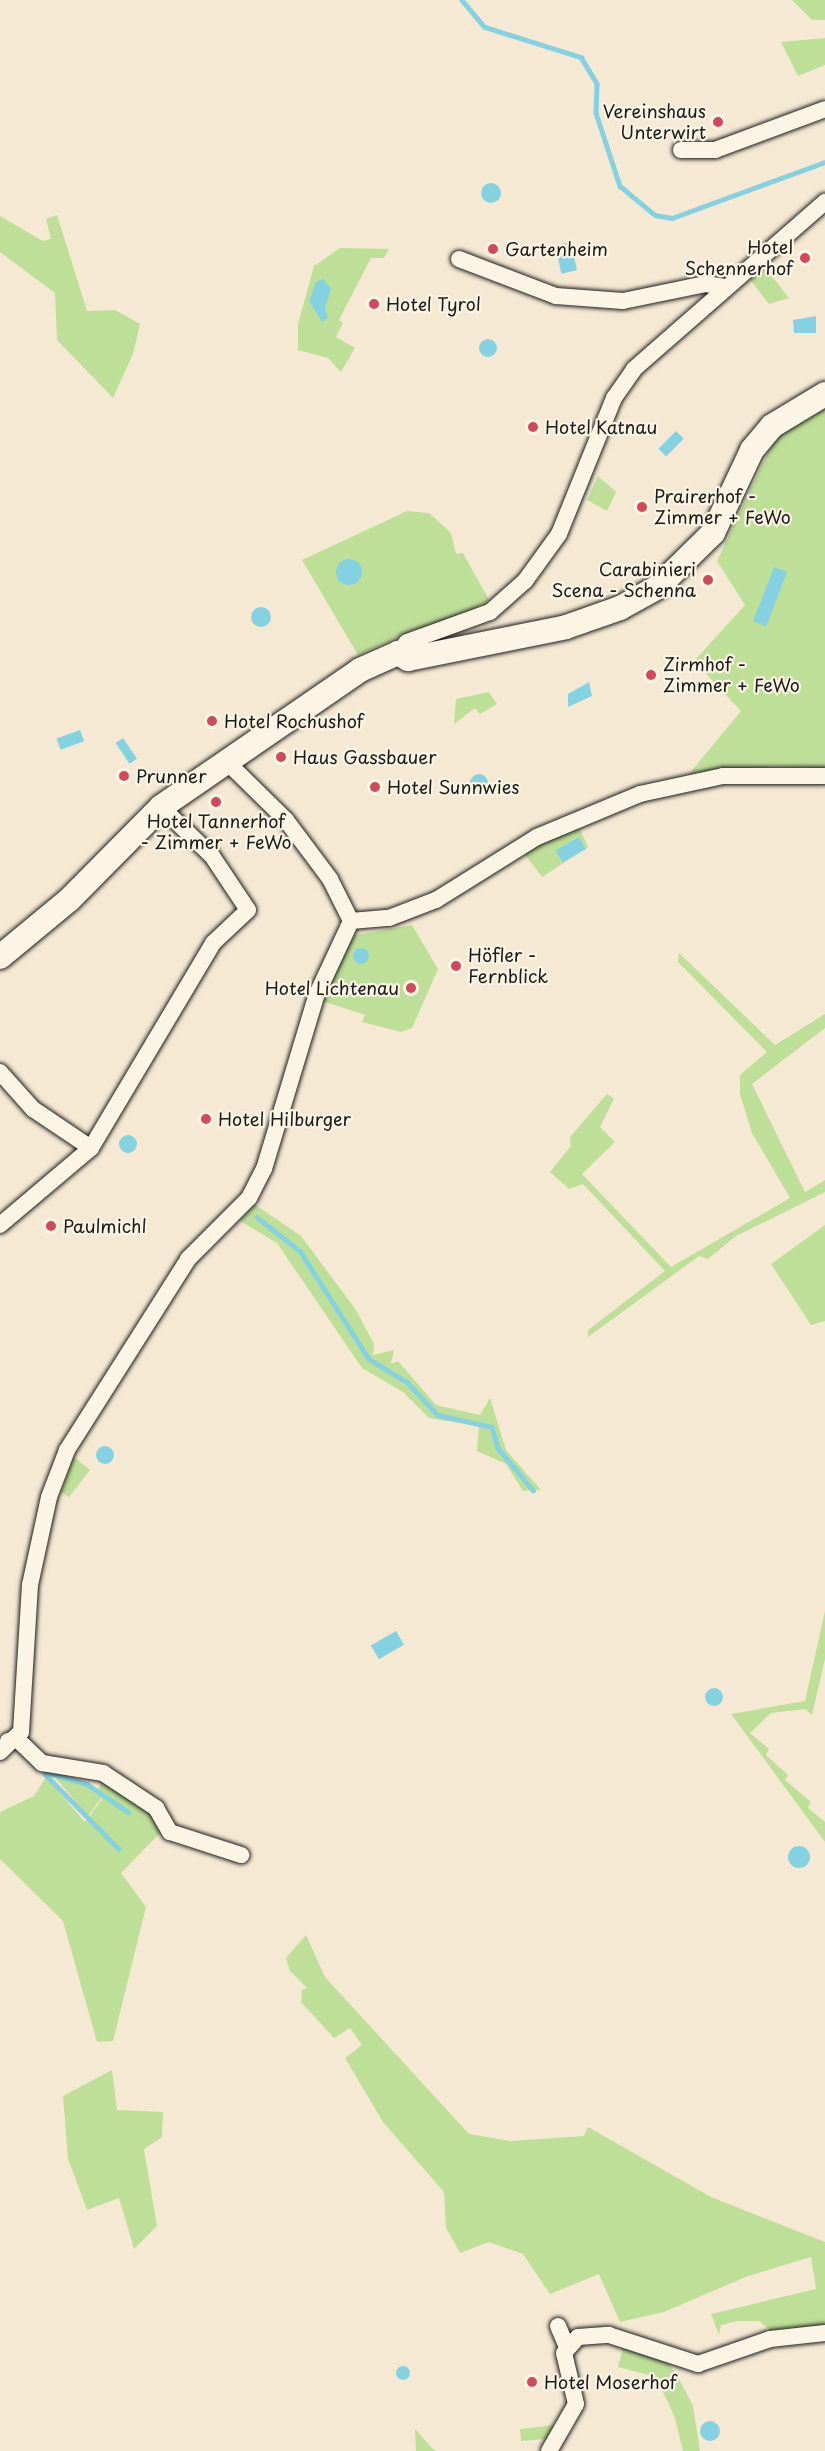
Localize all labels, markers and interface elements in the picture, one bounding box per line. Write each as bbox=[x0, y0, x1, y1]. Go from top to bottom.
place label: Vereinshaus Unterwirt bbox=[603, 101, 706, 144]
marker: Vereinshaus Unterwirt bbox=[711, 115, 725, 129]
place label: Hotel Schennerhof bbox=[685, 237, 793, 280]
place label: Gartenheim bbox=[505, 238, 608, 260]
marker: Gartenheim bbox=[486, 242, 500, 256]
marker: Hotel Schennerhof bbox=[798, 251, 812, 265]
place label: Hotel Tyrol bbox=[386, 293, 481, 315]
marker: Hotel Tyrol bbox=[367, 297, 381, 311]
place label: Hotel Katnau bbox=[545, 416, 659, 438]
marker: Hotel Katnau bbox=[526, 420, 540, 434]
place label: Prairerhof - Zimmer + FeWo bbox=[654, 486, 792, 528]
marker: Prairerhof - Zimmer + FeWo bbox=[635, 500, 649, 514]
place label: Carabinieri Scena - Schenna bbox=[551, 559, 696, 602]
marker: Carabinieri Scena - Schenna bbox=[701, 573, 715, 587]
place label: Zirmhof - Zimmer + FeWo bbox=[663, 654, 801, 696]
marker: Zirmhof - Zimmer + FeWo bbox=[644, 668, 658, 682]
place label: Hotel Rochushof bbox=[224, 710, 364, 732]
marker: Hotel Rochushof bbox=[205, 714, 219, 728]
place label: Haus Gassbauer bbox=[293, 746, 436, 768]
marker: Haus Gassbauer bbox=[274, 750, 288, 764]
place label: Prunner bbox=[136, 765, 207, 787]
marker: Prunner bbox=[117, 769, 131, 783]
place label: Hotel Sunnwies bbox=[387, 776, 521, 798]
marker: Hotel Sunnwies bbox=[368, 780, 382, 794]
marker: Hotel Tannerhof - Zimmer + FeWo bbox=[209, 795, 223, 809]
place label: Hotel Tannerhof - Zimmer + FeWo bbox=[140, 811, 292, 854]
place label: Höfler - Fernblick bbox=[468, 945, 548, 988]
marker: Höfler - Fernblick bbox=[449, 959, 463, 973]
place label: Hotel Lichtenau bbox=[264, 977, 399, 999]
marker: Hotel Lichtenau bbox=[404, 981, 418, 995]
place label: Hotel Hilburger bbox=[218, 1108, 351, 1130]
marker: Hotel Hilburger bbox=[199, 1112, 213, 1126]
place label: Paulmichl bbox=[63, 1215, 147, 1237]
marker: Paulmichl bbox=[44, 1219, 58, 1233]
place label: Hotel Moserhof bbox=[544, 2371, 676, 2393]
marker: Hotel Moserhof bbox=[525, 2375, 539, 2389]

